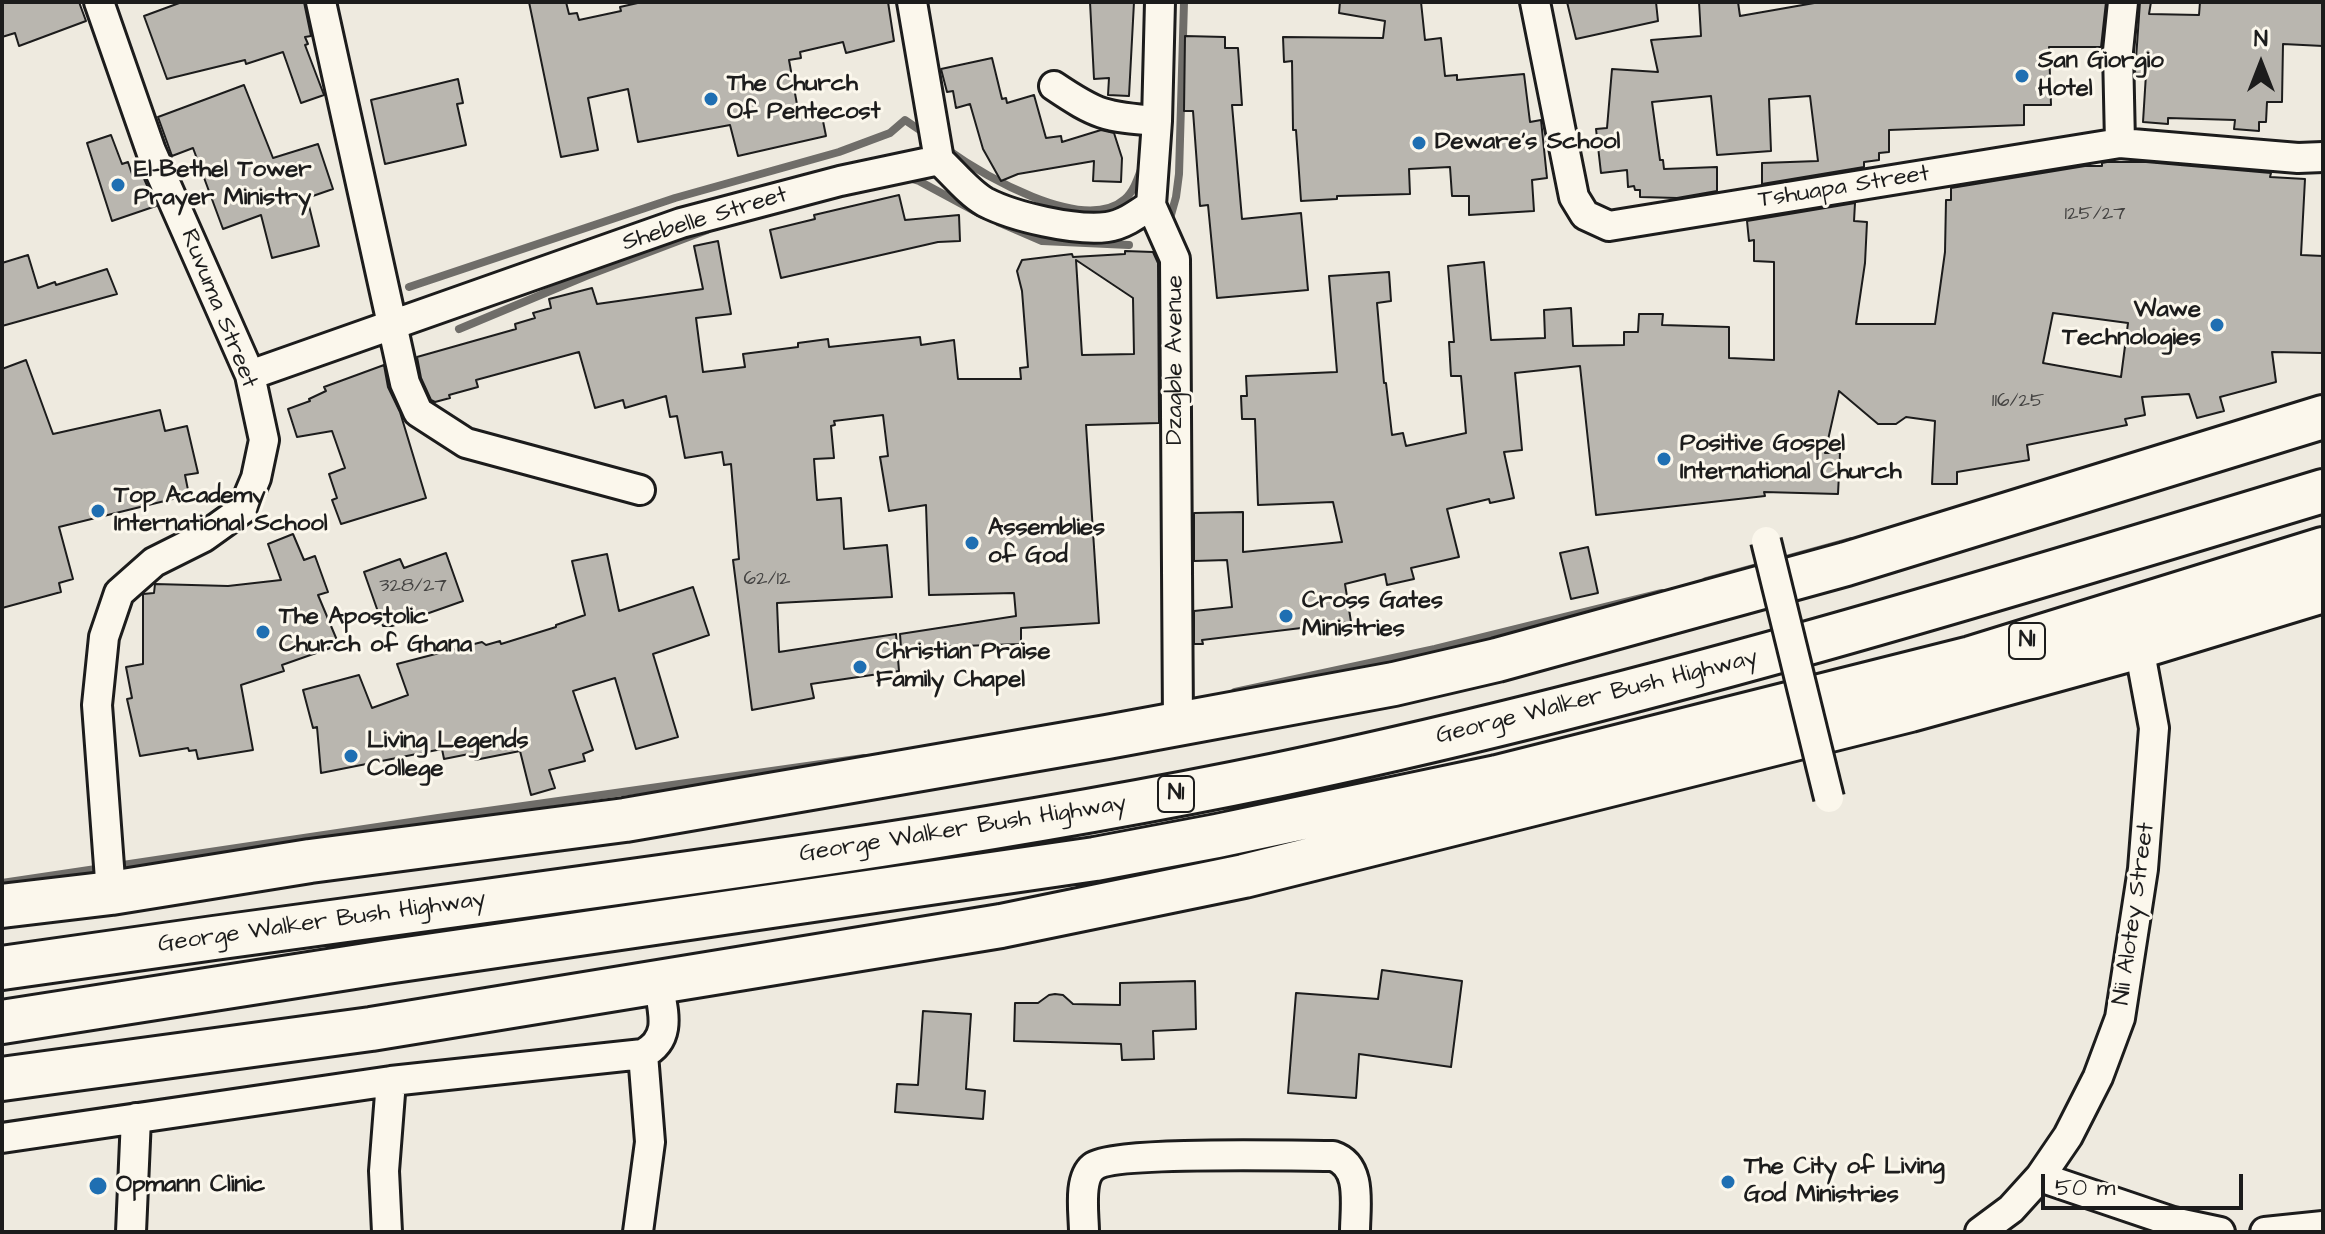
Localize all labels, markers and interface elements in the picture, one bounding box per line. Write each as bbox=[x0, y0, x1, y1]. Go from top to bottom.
north arrow bbox=[2221, 24, 2301, 104]
text: N bbox=[2254, 24, 2268, 55]
place label: San Giorgio Hotel bbox=[2038, 48, 2164, 104]
marker: San Giorgio Hotel bbox=[2013, 67, 2031, 85]
place label: The Church Of Pentecost bbox=[727, 71, 880, 127]
marker: The Church Of Pentecost bbox=[702, 90, 720, 108]
place label: Deware's School bbox=[1435, 129, 1620, 157]
marker: Deware's School bbox=[1410, 134, 1428, 152]
place label: El-Bethel Tower Prayer Ministry bbox=[134, 157, 312, 213]
street label: Tshuapa Street bbox=[1757, 160, 1931, 216]
marker: El-Bethel Tower Prayer Ministry bbox=[109, 176, 127, 194]
street label: Shebelle Street bbox=[619, 181, 791, 259]
house number: 125/27 bbox=[2064, 203, 2126, 227]
street label: Ruvuma Street bbox=[173, 226, 263, 392]
street label: Dzagble Avenue bbox=[1162, 275, 1190, 445]
place label: Wawe Technologies bbox=[2062, 297, 2201, 353]
marker: Wawe Technologies bbox=[2208, 316, 2226, 334]
house number: 116/25 bbox=[1992, 390, 2044, 414]
place label: Positive Gospel International Church bbox=[1680, 431, 1902, 487]
marker: Positive Gospel International Church bbox=[1655, 450, 1673, 468]
place label: Top Academy International School bbox=[114, 483, 327, 539]
marker: Top Academy International School bbox=[89, 502, 107, 520]
place label: Assemblies of God bbox=[988, 515, 1105, 571]
marker: Assemblies of God bbox=[963, 534, 981, 552]
house number: 62/12 bbox=[743, 568, 791, 592]
house number: 328/27 bbox=[379, 575, 447, 599]
place label: Cross Gates Ministries bbox=[1302, 588, 1443, 644]
place label: The Apostolic Church of Ghana bbox=[279, 604, 472, 660]
marker: Cross Gates Ministries bbox=[1277, 607, 1295, 625]
marker: The Apostolic Church of Ghana bbox=[254, 623, 272, 641]
road number: N1 bbox=[2009, 623, 2045, 659]
place label: Christian Praise Family Chapel bbox=[876, 639, 1050, 695]
street label: George Walker Bush Highway bbox=[1433, 644, 1761, 752]
marker: Christian Praise Family Chapel bbox=[851, 658, 869, 676]
place label: Living Legends College bbox=[367, 728, 529, 784]
marker: Living Legends College bbox=[342, 747, 360, 765]
road number: N1 bbox=[1158, 776, 1194, 812]
street label: George Walker Bush Highway bbox=[798, 790, 1128, 870]
street label: Nii Alotey Street bbox=[2108, 821, 2162, 1007]
street label: George Walker Bush Highway bbox=[156, 886, 488, 960]
place label: The City of Living God Ministries bbox=[1744, 1154, 1945, 1210]
scale bar bbox=[2045, 1158, 2247, 1208]
text: 50 m bbox=[2055, 1171, 2115, 1205]
place label: Opmann Clinic bbox=[116, 1172, 265, 1200]
marker: The City of Living God Ministries bbox=[1719, 1173, 1737, 1191]
marker: Opmann Clinic bbox=[87, 1175, 109, 1197]

